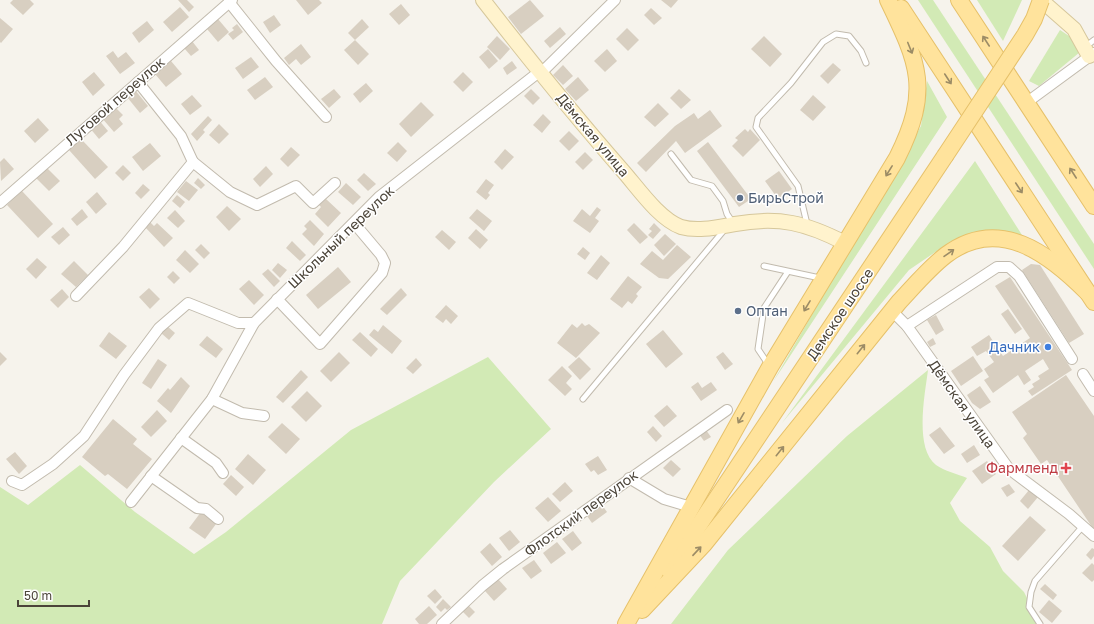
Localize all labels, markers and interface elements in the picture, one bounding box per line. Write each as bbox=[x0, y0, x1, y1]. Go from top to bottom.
one-way arrow bbox=[982, 36, 990, 47]
one-way arrow bbox=[907, 42, 914, 54]
street label: Луговой переулок bbox=[62, 53, 168, 148]
one-way arrow bbox=[944, 74, 952, 85]
street label: Дёмская улица bbox=[553, 89, 633, 180]
one-way arrow bbox=[885, 165, 893, 177]
one-way arrow bbox=[1068, 167, 1076, 179]
street label: Школьный переулок bbox=[284, 182, 397, 292]
one-way arrow bbox=[1016, 182, 1024, 194]
place label: БирьСтрой bbox=[748, 189, 824, 206]
marker: БирьСтрой bbox=[735, 193, 745, 203]
one-way arrow bbox=[943, 249, 954, 258]
street label: Демское шоссе bbox=[803, 265, 877, 363]
one-way arrow bbox=[803, 300, 811, 311]
place label: Оптан bbox=[746, 302, 788, 319]
marker: Оптан bbox=[733, 306, 743, 316]
place label: Дачник bbox=[989, 338, 1040, 355]
marker: Дачник bbox=[1043, 342, 1053, 352]
one-way arrow bbox=[857, 344, 866, 355]
street label: Дёмская улица bbox=[926, 356, 999, 451]
one-way arrow bbox=[736, 412, 744, 424]
one-way arrow bbox=[776, 445, 784, 456]
place label: Фармленд bbox=[986, 459, 1059, 476]
marker: Фармленд bbox=[1061, 463, 1071, 473]
street label: Флотский переулок bbox=[521, 466, 641, 560]
one-way arrow bbox=[692, 546, 702, 556]
scale bar bbox=[18, 582, 89, 608]
text: 50 m bbox=[24, 588, 52, 603]

